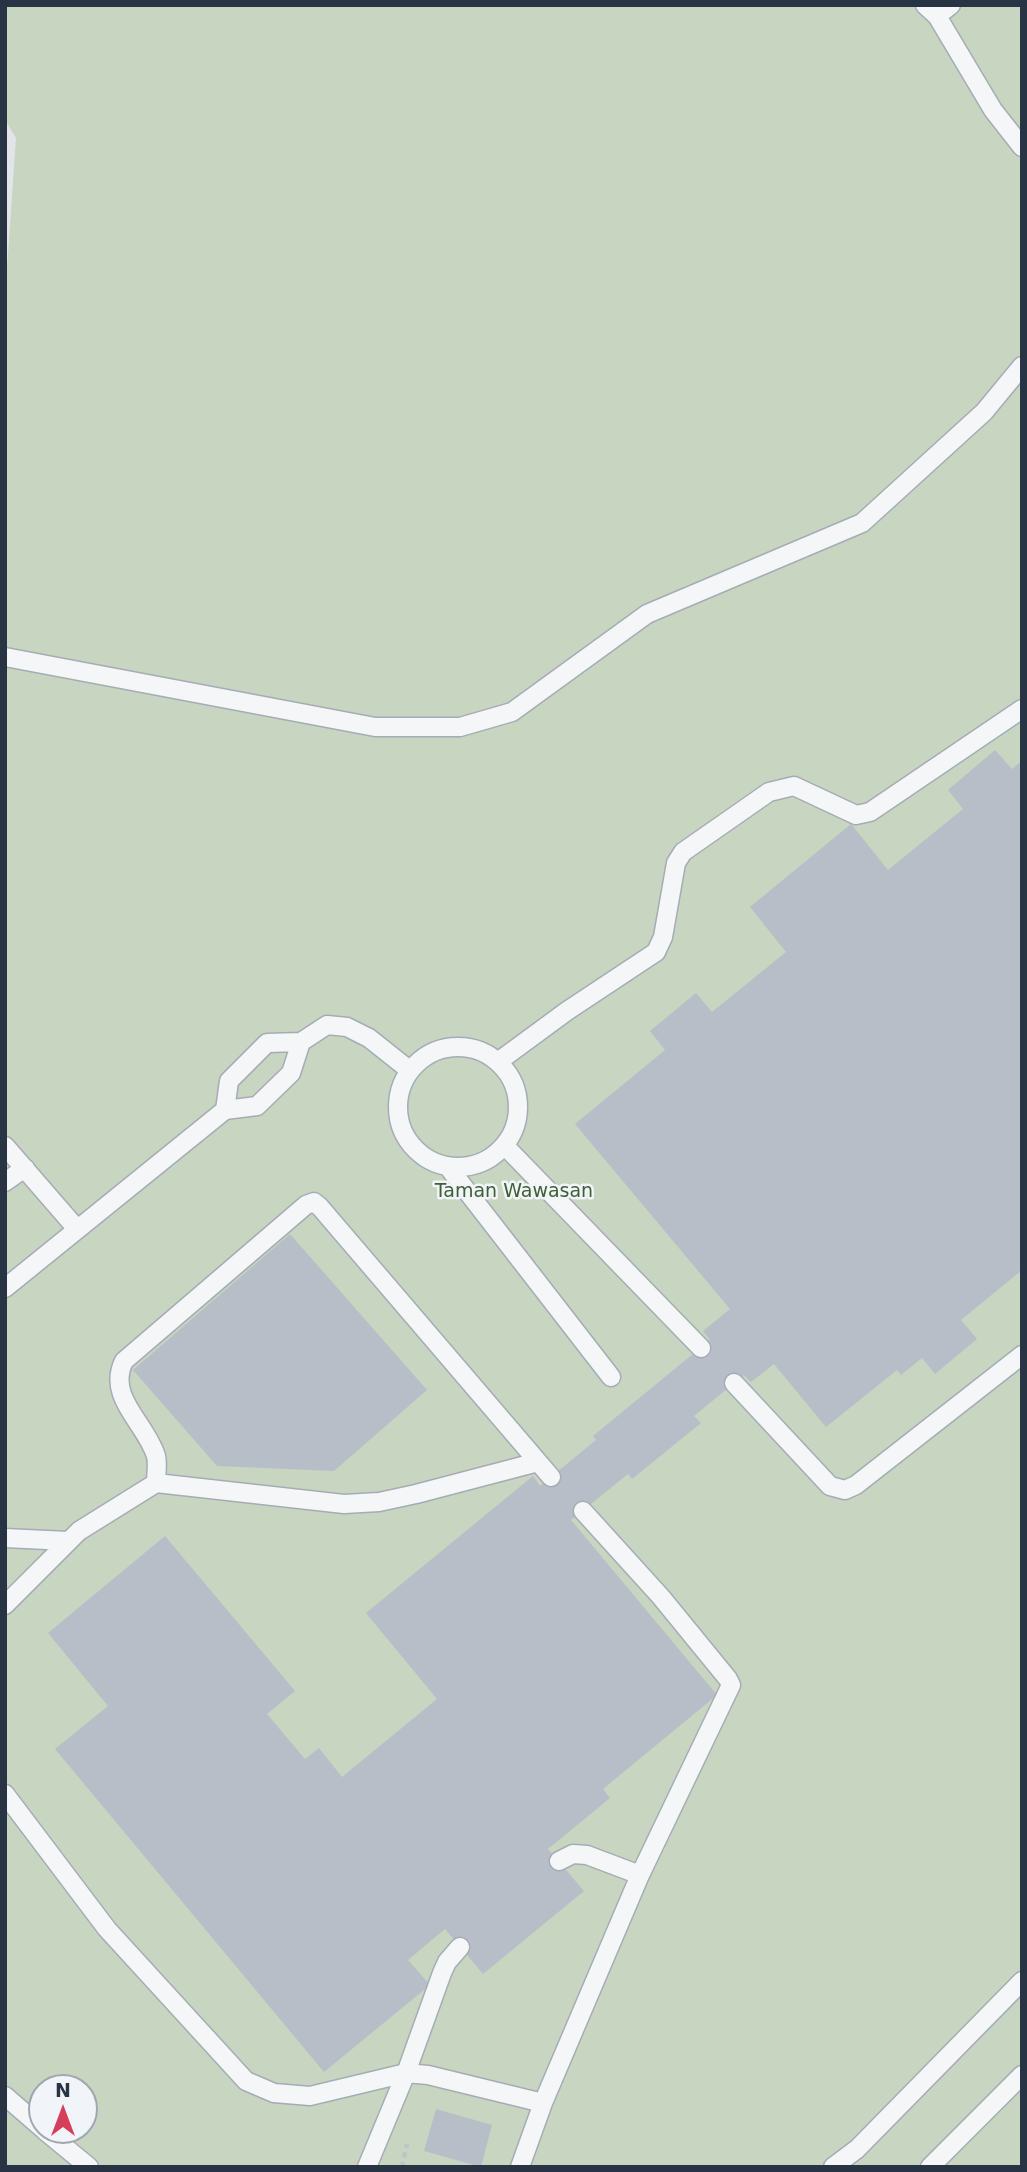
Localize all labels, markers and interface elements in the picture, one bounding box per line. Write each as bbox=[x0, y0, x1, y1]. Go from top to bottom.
park label: Taman Wawasan bbox=[435, 1181, 593, 1203]
north arrow bbox=[28, 2074, 98, 2144]
text: N bbox=[55, 2079, 71, 2101]

